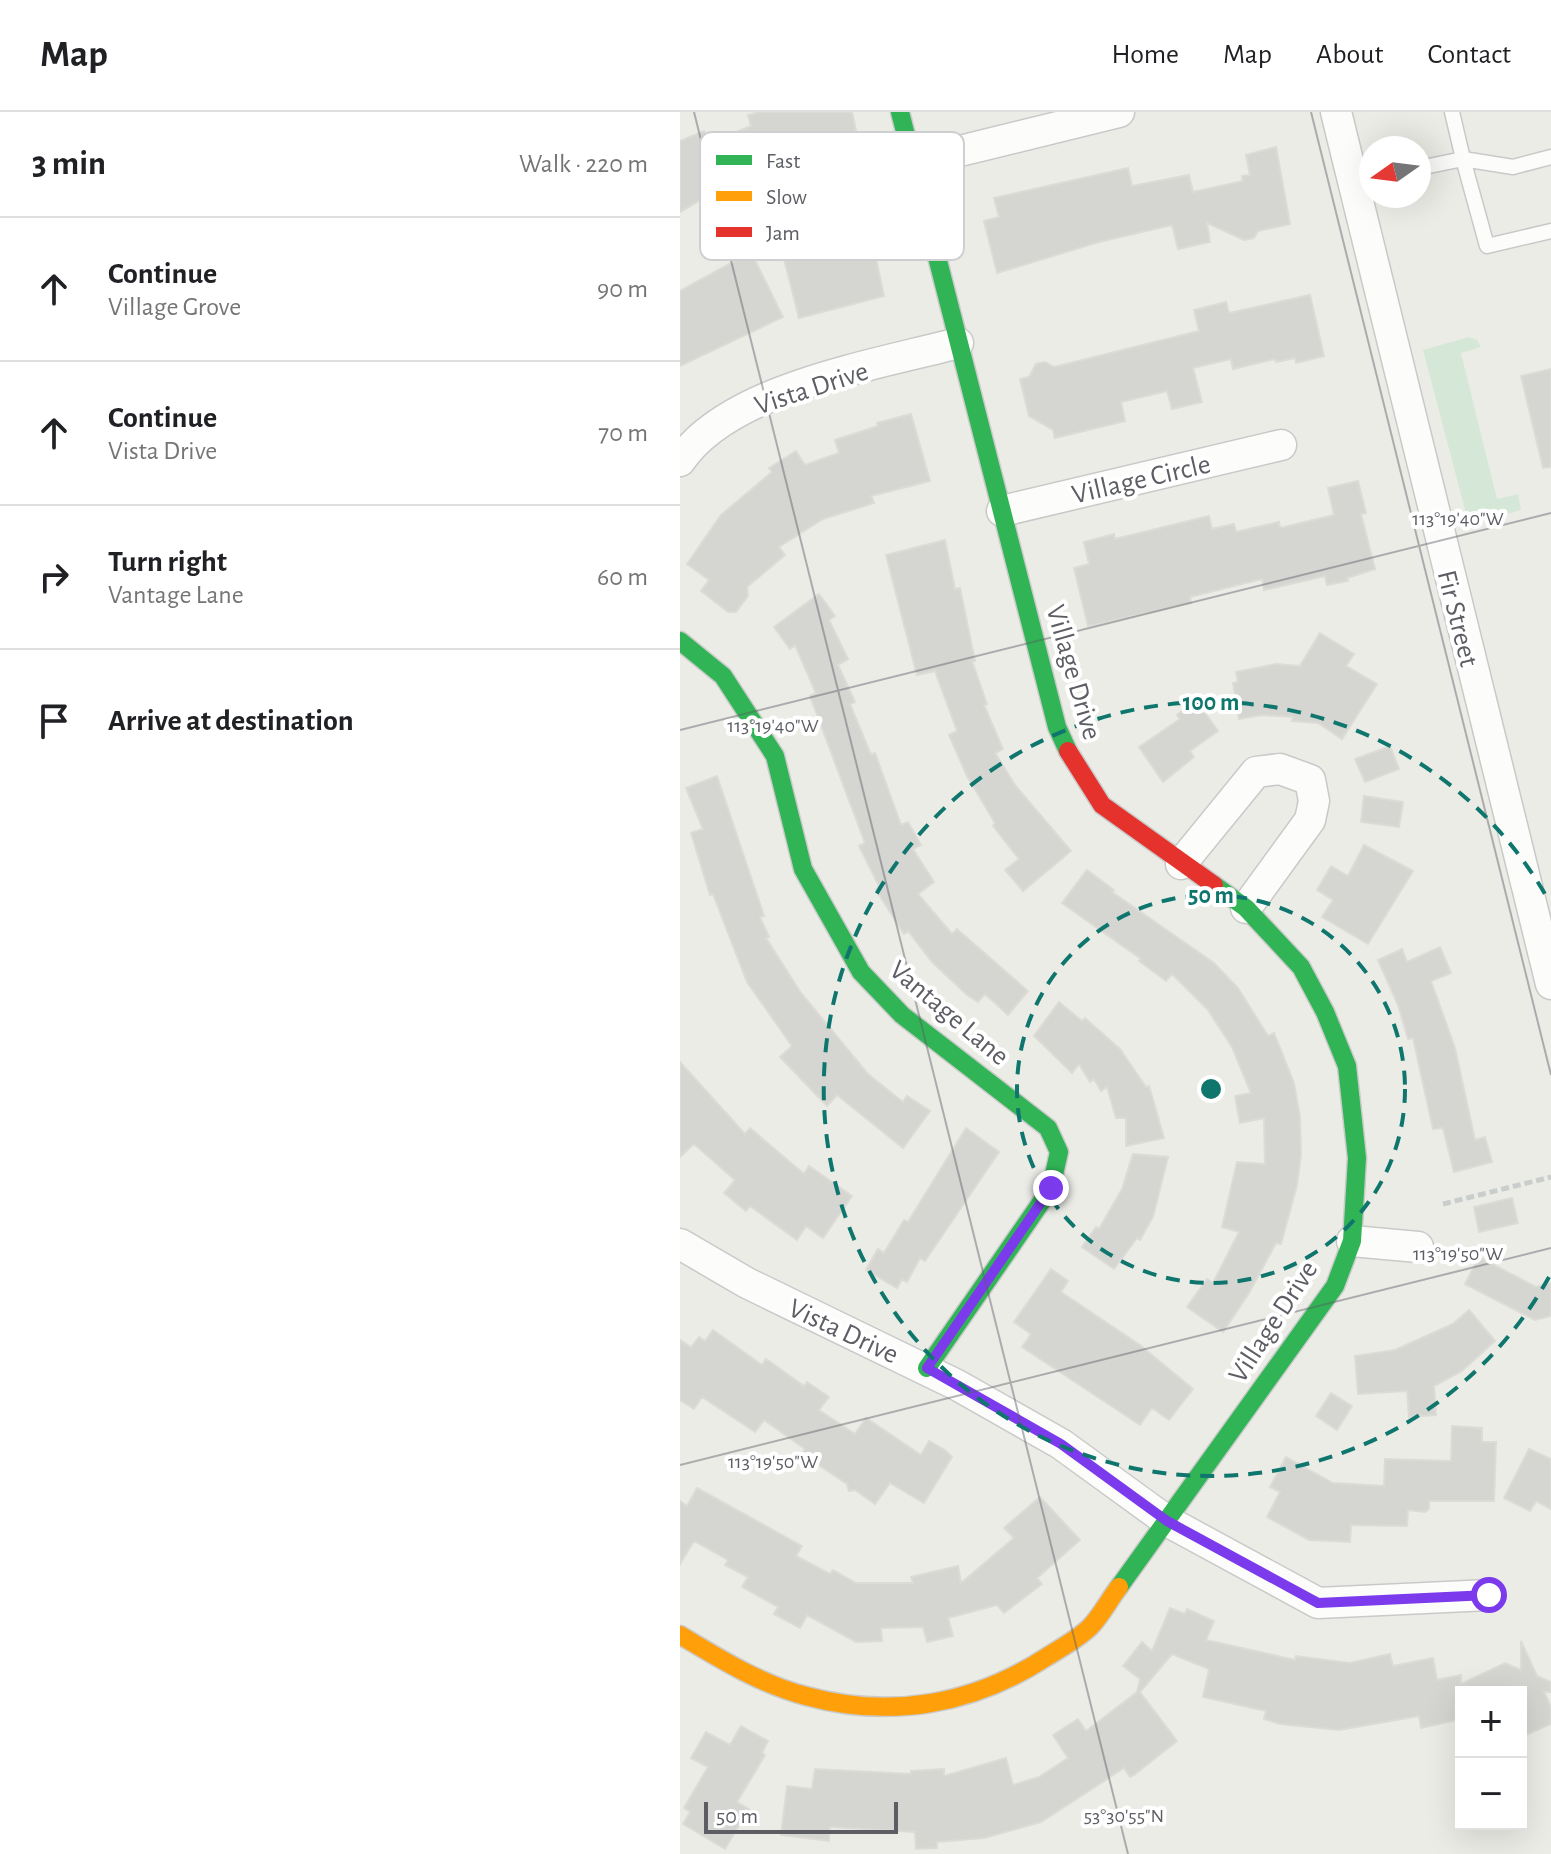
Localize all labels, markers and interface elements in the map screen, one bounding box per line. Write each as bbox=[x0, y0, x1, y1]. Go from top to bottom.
text: Map bbox=[40, 36, 108, 74]
text: Home bbox=[1112, 41, 1179, 69]
text: Map bbox=[1223, 41, 1272, 69]
text: About bbox=[1316, 41, 1384, 69]
text: Contact bbox=[1428, 41, 1511, 69]
legend bbox=[700, 132, 964, 260]
north arrow bbox=[1359, 136, 1431, 208]
text: 3 min bbox=[32, 147, 106, 181]
text: Fast bbox=[766, 150, 800, 172]
text: Walk · 220 m bbox=[519, 151, 648, 177]
text: Slow bbox=[766, 186, 807, 208]
text: Jam bbox=[766, 222, 800, 244]
text: Continue bbox=[108, 259, 217, 289]
icon: ahead bbox=[32, 267, 76, 311]
text: 90 m bbox=[597, 276, 648, 302]
text: Village Grove bbox=[108, 294, 241, 320]
street label: Vista Drive bbox=[751, 357, 872, 420]
text: Continue bbox=[108, 403, 217, 433]
icon: ahead bbox=[32, 411, 76, 455]
text: 70 m bbox=[598, 420, 648, 446]
text: Vista Drive bbox=[108, 438, 217, 464]
street label: Village Circle bbox=[1069, 450, 1214, 510]
text: 113°19'40"W bbox=[1412, 509, 1504, 529]
text: Turn right bbox=[108, 547, 227, 577]
icon: right bbox=[32, 555, 76, 599]
text: 60 m bbox=[597, 564, 648, 590]
street label: Fir Street bbox=[1432, 567, 1483, 670]
text: Vantage Lane bbox=[108, 582, 244, 608]
street label: Village Drive bbox=[1040, 602, 1106, 743]
text: 100 m bbox=[1183, 691, 1239, 715]
icon: arrive bbox=[32, 699, 76, 743]
text: Arrive at destination bbox=[108, 706, 354, 736]
text: 113°19'40"W bbox=[727, 716, 819, 736]
text: 50 m bbox=[1188, 884, 1234, 908]
street label: Vantage Lane bbox=[884, 956, 1014, 1071]
centre of rings bbox=[1197, 1075, 1225, 1103]
route end bbox=[1033, 1170, 1069, 1206]
text: 113°19'50"W bbox=[1413, 1244, 1503, 1264]
street label: Village Drive bbox=[1224, 1256, 1323, 1388]
street label: Vista Drive bbox=[784, 1294, 902, 1369]
text: 113°19'50"W bbox=[728, 1452, 818, 1472]
route start bbox=[1471, 1577, 1507, 1613]
map controls bbox=[1455, 1686, 1527, 1830]
button: + bbox=[1455, 1686, 1527, 1758]
button: − bbox=[1455, 1758, 1527, 1830]
scale bar bbox=[704, 1798, 898, 1834]
text: 50 m bbox=[716, 1805, 758, 1827]
text: 53°30'55"N bbox=[1084, 1806, 1164, 1826]

